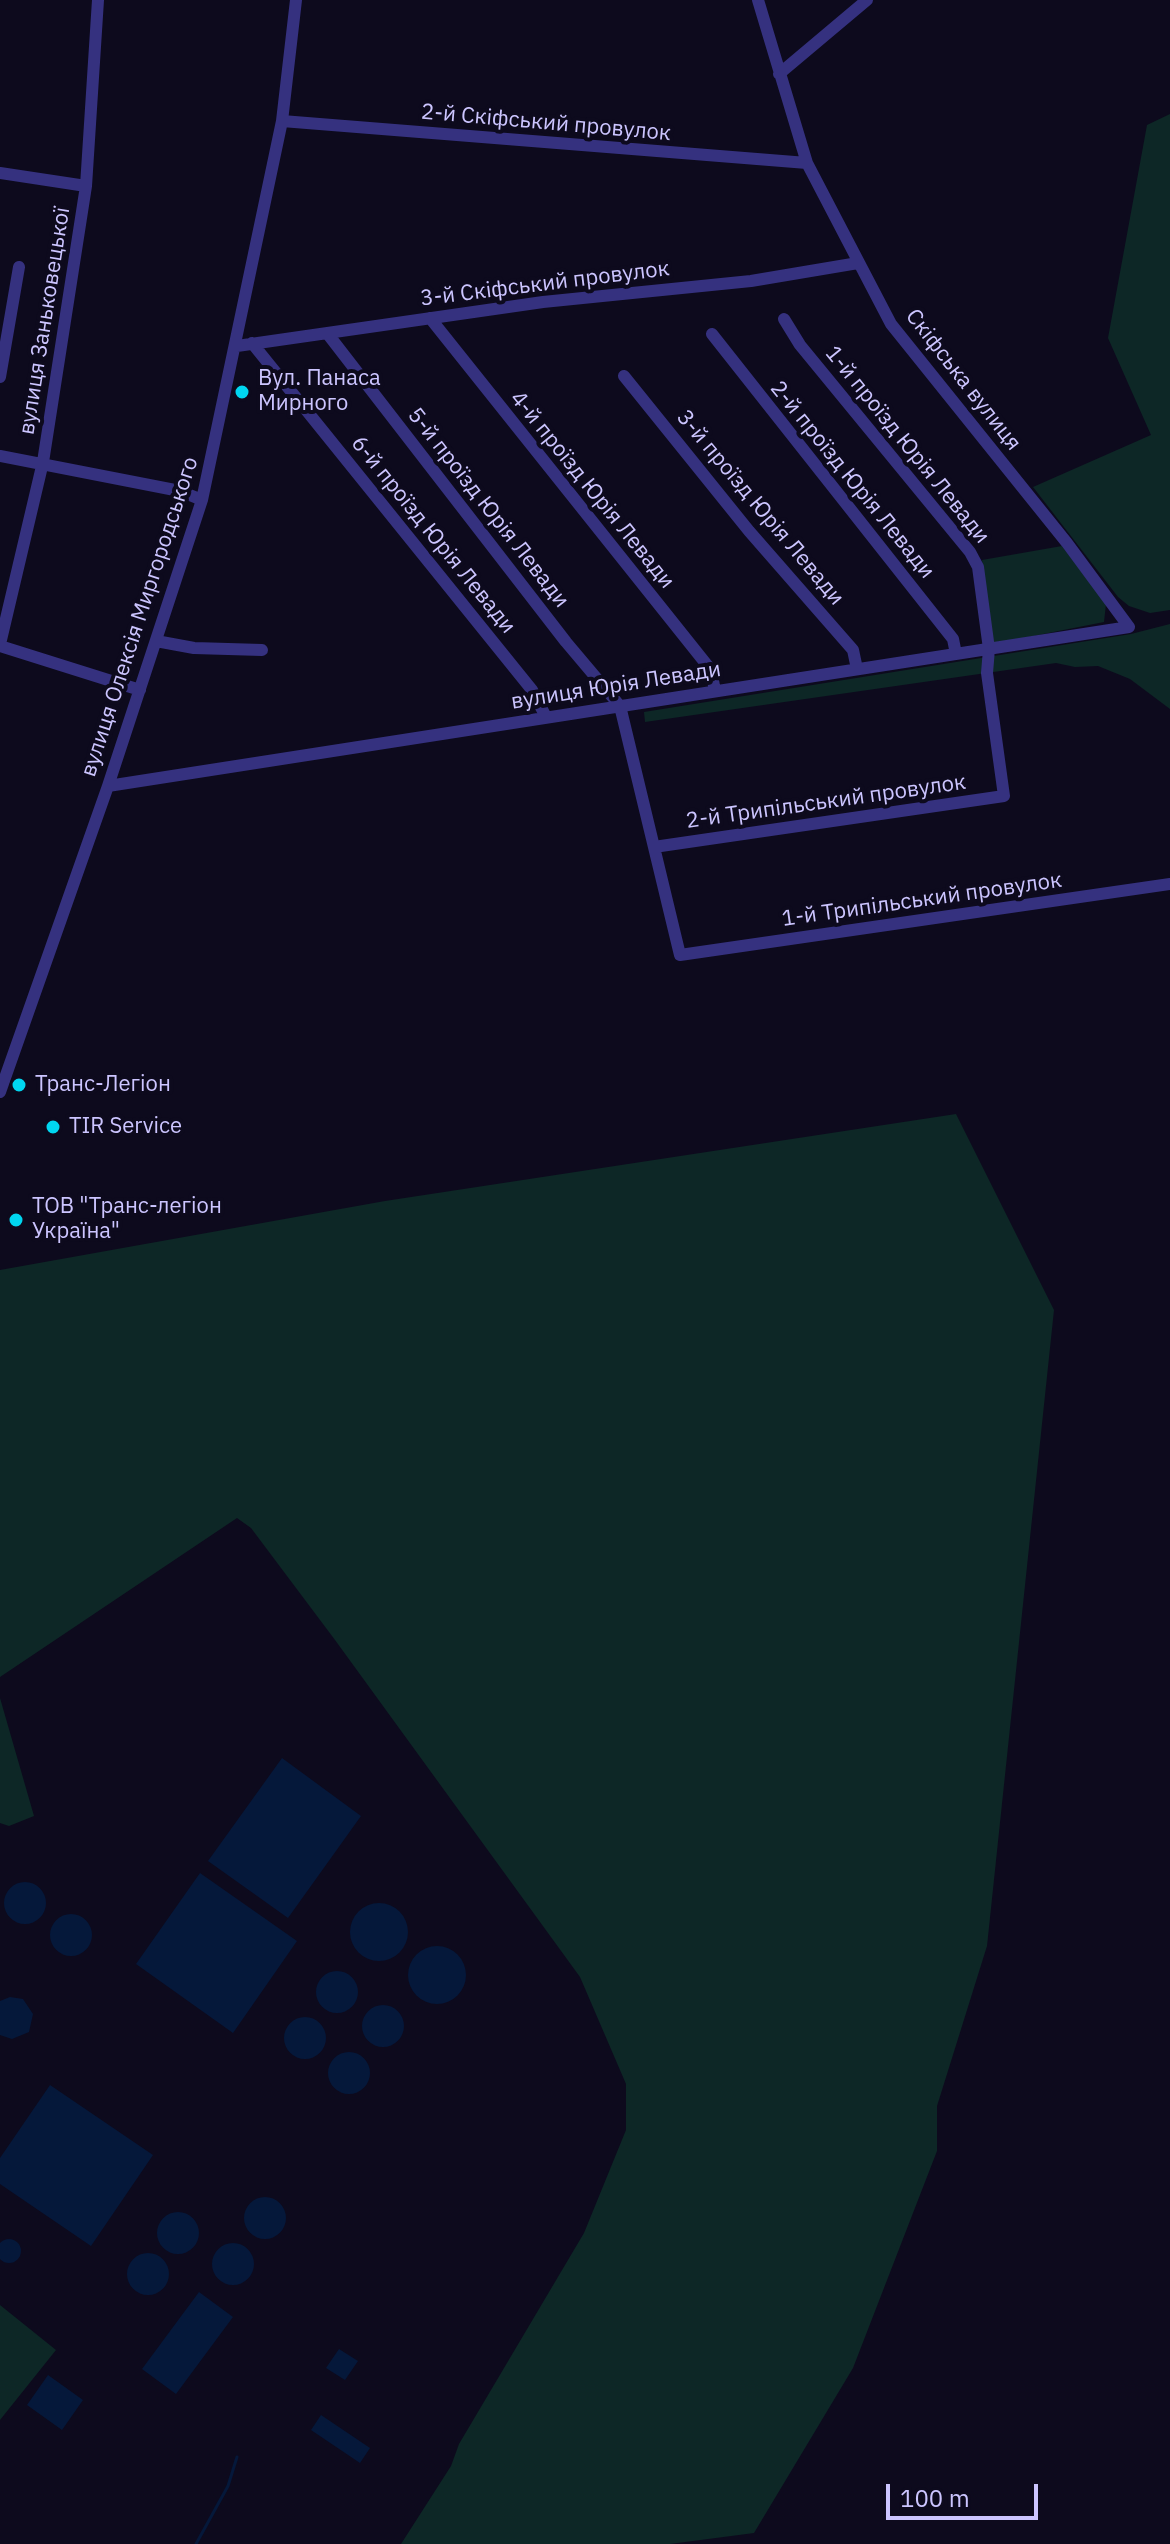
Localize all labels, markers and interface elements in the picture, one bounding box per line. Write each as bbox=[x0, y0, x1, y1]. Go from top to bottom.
street label: 2-й Скіфський провулок bbox=[420, 99, 672, 147]
street label: вулиця Заньковецької bbox=[14, 205, 76, 437]
street label: 3-й Скіфський провулок bbox=[419, 256, 671, 312]
street label: Скіфська вулиця bbox=[900, 304, 1026, 456]
street label: 1-й проїзд Юрія Левади bbox=[819, 341, 995, 549]
place label: Вул. Панаса Мирного bbox=[258, 366, 381, 418]
street label: 2-й проїзд Юрія Левади bbox=[764, 376, 940, 584]
marker: Вул. Панаса Мирного bbox=[233, 383, 251, 401]
street label: 4-й проїзд Юрія Левади bbox=[504, 386, 680, 594]
street label: 5-й проїзд Юрія Левади bbox=[402, 403, 574, 613]
street label: 3-й проїзд Юрія Левади bbox=[671, 405, 849, 611]
street label: 6-й проїзд Юрія Левади bbox=[345, 431, 521, 639]
street label: вулиця Олексія Миргородського bbox=[76, 454, 204, 780]
street label: вулиця Юрія Левади bbox=[509, 656, 723, 716]
street label: 2-й Трипільський провулок bbox=[684, 769, 968, 835]
street label: 1-й Трипільський провулок bbox=[780, 867, 1064, 933]
place label: Транс-Легіон bbox=[35, 1072, 171, 1098]
marker: Транс-Легіон bbox=[10, 1076, 28, 1094]
place label: TIR Service bbox=[69, 1114, 182, 1140]
marker: TIR Service bbox=[44, 1118, 62, 1136]
place label: ТОВ "Транс-легіон Україна" bbox=[32, 1194, 222, 1246]
marker: ТОВ "Транс-легіон Україна" bbox=[7, 1211, 25, 1229]
scale bar bbox=[890, 2468, 1042, 2518]
text: 100 m bbox=[900, 2482, 970, 2514]

